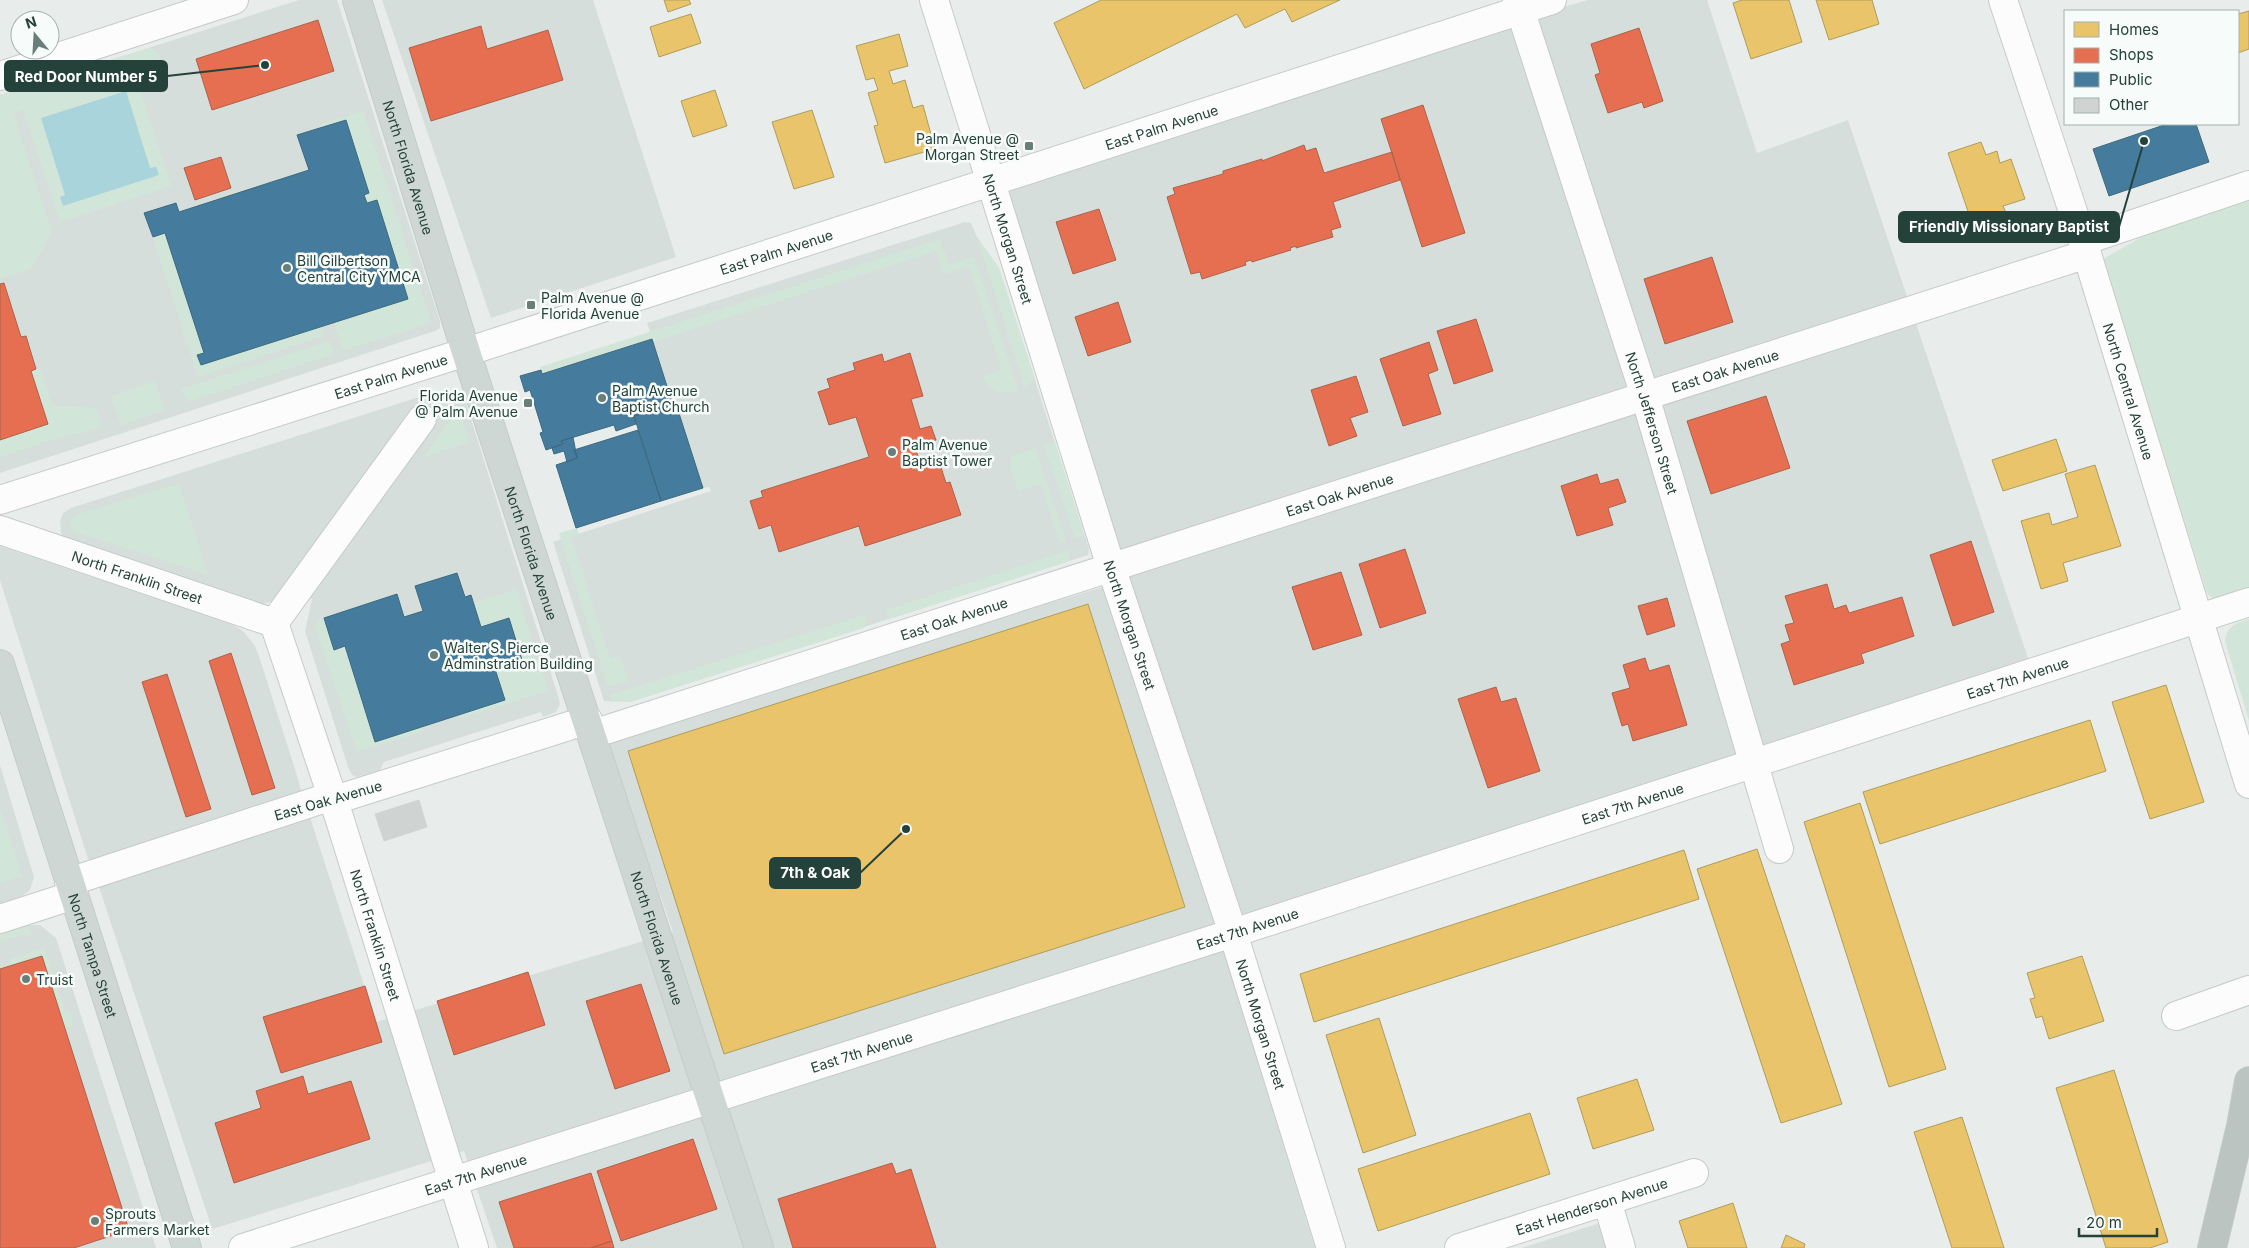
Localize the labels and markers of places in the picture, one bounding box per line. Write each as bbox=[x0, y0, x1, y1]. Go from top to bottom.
callout: Red Door Number 5 bbox=[5, 61, 167, 91]
place label: Palm Avenue @ Morgan Street bbox=[916, 130, 1019, 163]
marker: Palm Avenue @ Morgan Street bbox=[1023, 140, 1035, 152]
callout: Friendly Missionary Baptist bbox=[1899, 212, 2119, 242]
place label: Bill Gilbertson Central City YMCA bbox=[297, 252, 421, 285]
marker: Bill Gilbertson Central City YMCA bbox=[281, 262, 293, 274]
place label: Palm Avenue @ Florida Avenue bbox=[541, 289, 644, 322]
marker: Palm Avenue @ Florida Avenue bbox=[525, 299, 537, 311]
place label: Palm Avenue Baptist Church bbox=[612, 382, 710, 415]
place label: Florida Avenue @ Palm Avenue bbox=[415, 387, 518, 420]
marker: Palm Avenue Baptist Church bbox=[596, 392, 608, 404]
marker: Florida Avenue @ Palm Avenue bbox=[522, 397, 534, 409]
place label: Palm Avenue Baptist Tower bbox=[902, 436, 992, 469]
marker: Palm Avenue Baptist Tower bbox=[886, 446, 898, 458]
place label: Walter S. Pierce Adminstration Building bbox=[444, 639, 593, 672]
marker: Walter S. Pierce Adminstration Building bbox=[428, 649, 440, 661]
callout: 7th & Oak bbox=[770, 858, 860, 888]
place label: Truist bbox=[36, 971, 74, 988]
marker: Truist bbox=[20, 973, 32, 985]
place label: Sprouts Farmers Market bbox=[105, 1205, 210, 1238]
marker: Sprouts Farmers Market bbox=[89, 1215, 101, 1227]

